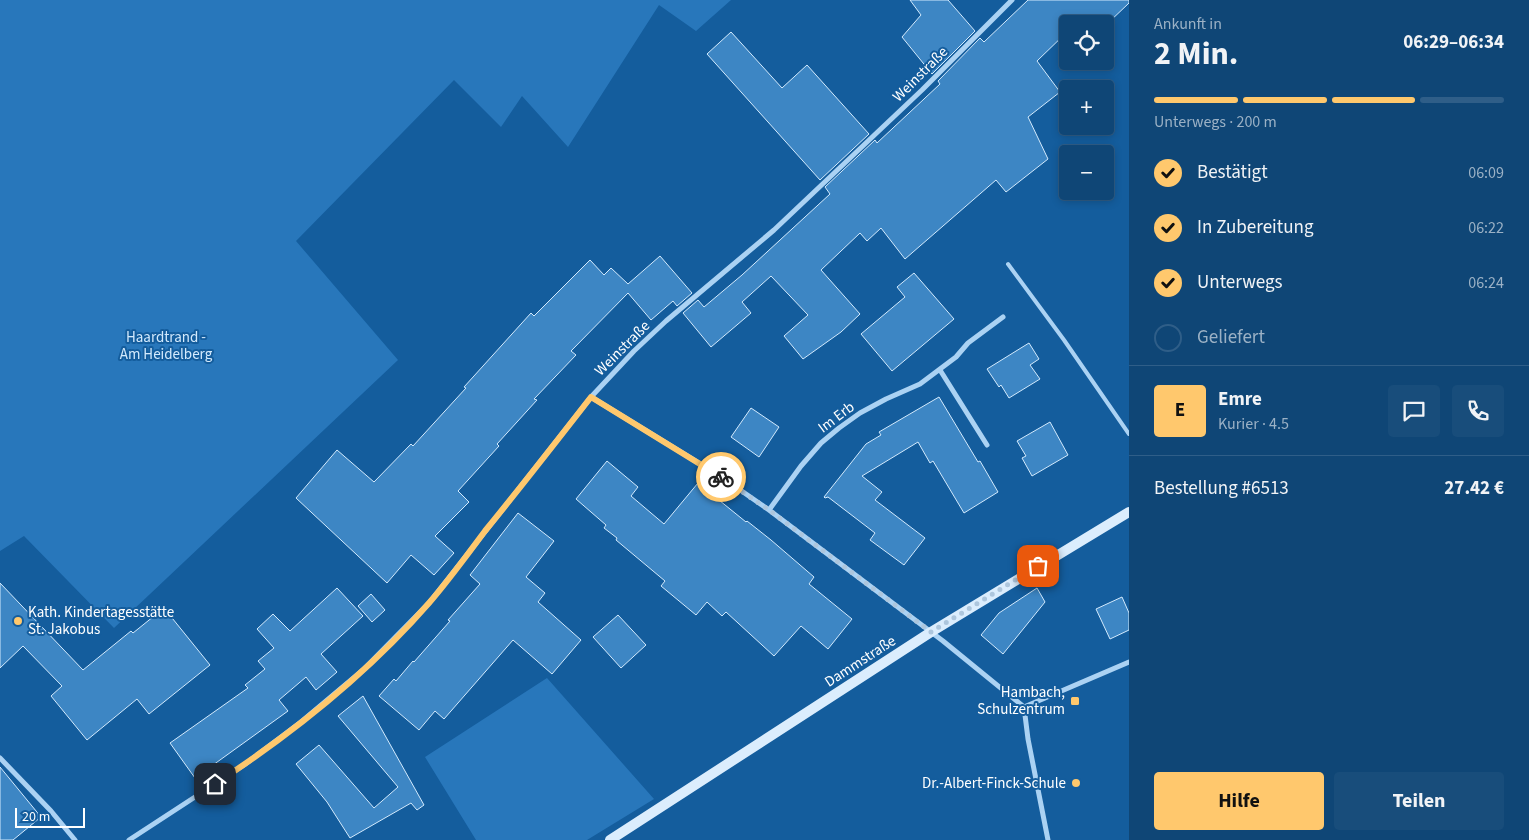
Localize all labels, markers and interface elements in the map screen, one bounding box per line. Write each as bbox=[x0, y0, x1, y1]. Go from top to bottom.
text: Ankunft in bbox=[1154, 13, 1222, 35]
map controls bbox=[1059, 15, 1114, 200]
button: locate bbox=[1059, 15, 1114, 70]
text: 06:29–06:34 bbox=[1403, 29, 1504, 56]
text: 2 Min. bbox=[1154, 31, 1238, 77]
street label: Weinstraße bbox=[888, 42, 953, 107]
button: + bbox=[1059, 80, 1114, 135]
text: Unterwegs · 200 m bbox=[1154, 111, 1277, 133]
button: − bbox=[1059, 145, 1114, 200]
icon: check bbox=[1154, 159, 1182, 187]
text: Bestätigt bbox=[1197, 159, 1268, 186]
text: 06:09 bbox=[1468, 162, 1504, 184]
icon: check bbox=[1154, 214, 1182, 242]
text: In Zubereitung bbox=[1197, 214, 1314, 241]
text: 06:22 bbox=[1468, 217, 1504, 239]
icon: check bbox=[1154, 269, 1182, 297]
text: Unterwegs bbox=[1197, 269, 1283, 296]
text: 06:24 bbox=[1468, 272, 1504, 294]
street label: Weinstraße bbox=[590, 316, 655, 381]
text: Geliefert bbox=[1197, 324, 1265, 351]
park label: Haardtrand - Am Heidelberg bbox=[120, 327, 213, 365]
button: chat bbox=[1388, 385, 1440, 437]
button: phone bbox=[1452, 385, 1504, 437]
text: Emre bbox=[1218, 386, 1262, 413]
street label: Im Erb bbox=[814, 397, 859, 438]
text: E bbox=[1175, 397, 1185, 424]
text: Kurier · 4.5 bbox=[1218, 413, 1289, 435]
courier bbox=[696, 452, 746, 502]
icon: bike bbox=[707, 463, 735, 491]
text: Bestellung #6513 bbox=[1154, 475, 1289, 502]
text: 27.42 € bbox=[1444, 475, 1504, 502]
pin bbox=[1017, 545, 1059, 587]
icon: bag bbox=[1024, 552, 1052, 580]
place label: Kath. Kindertagesstätte St. Jakobus bbox=[28, 602, 174, 640]
marker: Kath. Kindertagesstätte St. Jakobus bbox=[12, 615, 24, 627]
street label: Dammstraße bbox=[821, 631, 900, 692]
place label: Hambach, Schulzentrum bbox=[977, 682, 1065, 720]
marker: Hambach, Schulzentrum bbox=[1069, 695, 1081, 707]
pin bbox=[194, 763, 236, 805]
icon: home bbox=[201, 770, 229, 798]
button: Hilfe bbox=[1154, 772, 1324, 830]
button: Teilen bbox=[1334, 772, 1504, 830]
place label: Dr.-Albert-Finck-Schule bbox=[922, 773, 1066, 794]
marker: Dr.-Albert-Finck-Schule bbox=[1070, 777, 1082, 789]
scale bar bbox=[15, 805, 85, 828]
text: 20 m bbox=[22, 807, 50, 827]

